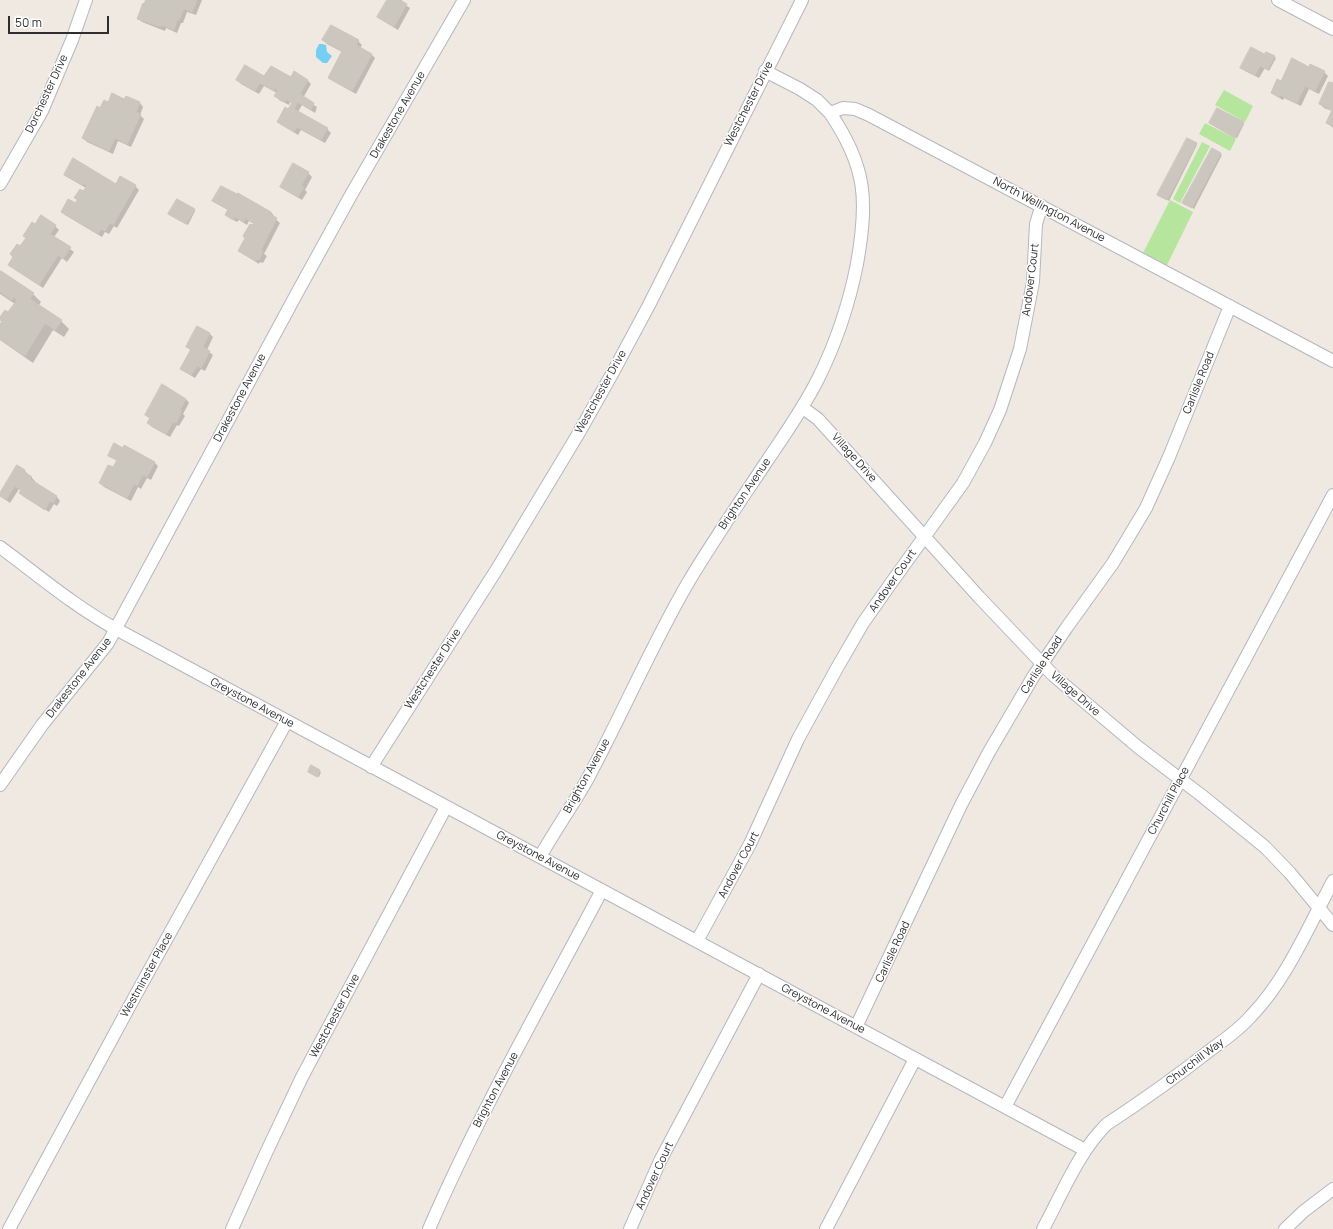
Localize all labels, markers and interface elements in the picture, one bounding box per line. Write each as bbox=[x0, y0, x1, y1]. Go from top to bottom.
scale bar bbox=[10, 8, 111, 34]
text: 50 m bbox=[15, 14, 42, 31]
street label: Dorchester Drive bbox=[23, 53, 71, 135]
street label: Westchester Drive bbox=[722, 59, 776, 149]
street label: Drakestone Avenue bbox=[368, 69, 428, 161]
street label: North Wellington Avenue bbox=[991, 175, 1107, 245]
street label: Andover Court bbox=[1020, 243, 1042, 317]
street label: Westchester Drive bbox=[573, 348, 629, 436]
street label: Carlisle Road bbox=[1180, 350, 1218, 416]
street label: Drakestone Avenue bbox=[211, 352, 269, 444]
street label: Village Drive bbox=[829, 431, 879, 485]
street label: Brighton Avenue bbox=[716, 456, 774, 532]
street label: Andover Court bbox=[867, 547, 919, 615]
street label: Westchester Drive bbox=[402, 626, 464, 712]
street label: Carlisle Road bbox=[1018, 634, 1066, 696]
street label: Drakestone Avenue bbox=[44, 635, 114, 721]
street label: Village Drive bbox=[1048, 669, 1102, 719]
street label: Greystone Avenue bbox=[208, 675, 296, 731]
street label: Brighton Avenue bbox=[561, 736, 613, 816]
street label: Churchill Place bbox=[1146, 765, 1192, 837]
street label: Greystone Avenue bbox=[494, 828, 582, 884]
street label: Andover Court bbox=[716, 829, 762, 901]
street label: Carlisle Road bbox=[873, 919, 913, 985]
street label: Westminster Place bbox=[118, 930, 176, 1020]
street label: Westchester Drive bbox=[307, 972, 363, 1060]
street label: Greystone Avenue bbox=[779, 981, 867, 1037]
street label: Churchill Way bbox=[1164, 1036, 1226, 1088]
street label: Brighton Avenue bbox=[471, 1050, 521, 1130]
street label: Andover Court bbox=[633, 1140, 677, 1212]

